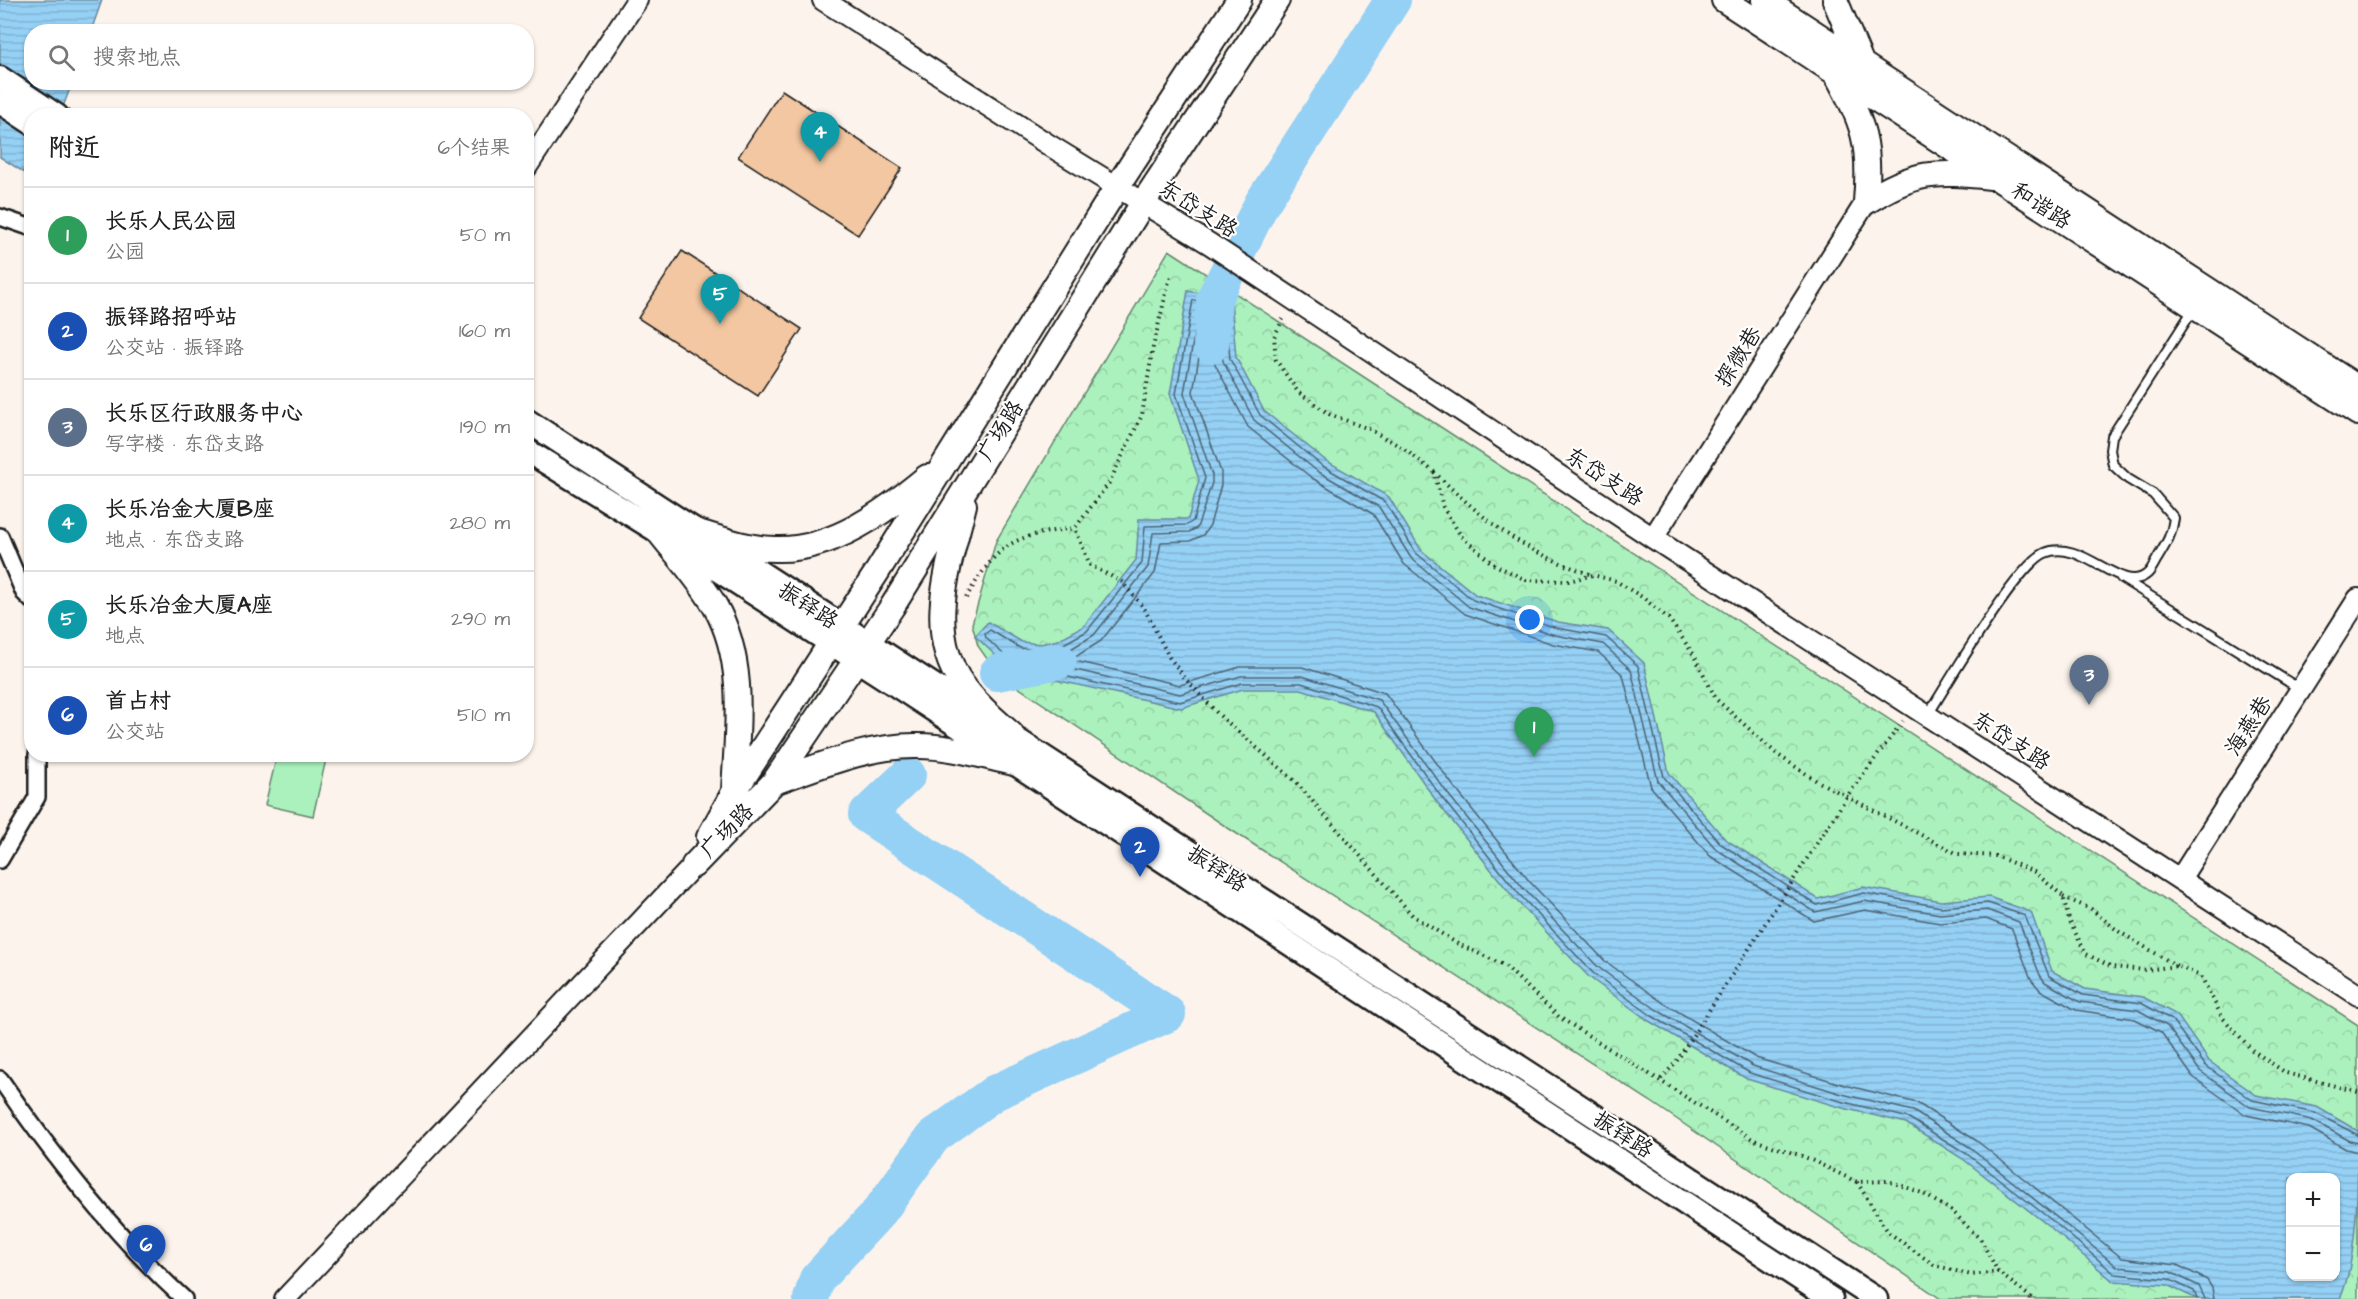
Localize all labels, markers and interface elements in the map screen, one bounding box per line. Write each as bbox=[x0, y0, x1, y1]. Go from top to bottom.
search box bbox=[24, 24, 534, 90]
icon: search bbox=[45, 41, 78, 74]
text: 搜索地点 bbox=[93, 42, 181, 73]
pin: 4 bbox=[800, 112, 840, 162]
text: 附近 bbox=[48, 130, 100, 166]
text: 6个结果 bbox=[437, 134, 510, 162]
street label: 东岱支路 bbox=[1152, 173, 1244, 245]
street label: 和谐路 bbox=[2005, 175, 2077, 237]
text: 长乐人民公园 bbox=[105, 206, 237, 237]
text: 1 bbox=[66, 221, 69, 249]
text: 50 m bbox=[460, 221, 510, 249]
text: 公园 bbox=[105, 238, 145, 266]
pin: 5 bbox=[700, 274, 740, 324]
text: 振铎路招呼站 bbox=[105, 302, 237, 333]
text: 2 bbox=[62, 317, 73, 345]
text: 160 m bbox=[459, 317, 510, 345]
street label: 探微巷 bbox=[1708, 321, 1770, 393]
text: 公交站 · 振铎路 bbox=[105, 334, 244, 362]
street label: 广场路 bbox=[970, 395, 1032, 467]
text: 长乐区行政服务中心 bbox=[105, 398, 303, 429]
text: 3 bbox=[62, 413, 73, 441]
text: 190 m bbox=[460, 413, 510, 441]
text: 写字楼 · 东岱支路 bbox=[105, 430, 264, 458]
street label: 东岱支路 bbox=[1559, 440, 1649, 514]
text: 长乐冶金大厦B座 bbox=[105, 494, 275, 525]
text: 4 bbox=[61, 509, 74, 537]
text: 280 m bbox=[449, 509, 510, 537]
text: 地点 · 东岱支路 bbox=[105, 526, 244, 554]
street label: 振铎路 bbox=[772, 575, 844, 637]
text: 长乐冶金大厦A座 bbox=[105, 590, 273, 621]
text: 5 bbox=[60, 605, 75, 633]
text: 290 m bbox=[451, 605, 510, 633]
your location bbox=[1515, 605, 1544, 634]
text: 地点 bbox=[105, 622, 145, 650]
pin: 3 bbox=[2070, 656, 2108, 705]
text: 首占村 bbox=[105, 686, 171, 717]
street label: 海燕巷 bbox=[2218, 690, 2280, 762]
text: 6 bbox=[61, 701, 74, 729]
text: 510 m bbox=[457, 701, 510, 729]
street label: 东岱支路 bbox=[1966, 704, 2056, 778]
pin: 1 bbox=[1514, 708, 1553, 757]
text: 公交站 bbox=[105, 718, 165, 746]
street label: 广场路 bbox=[693, 796, 761, 866]
pin: 2 bbox=[1120, 828, 1160, 877]
street label: 振铎路 bbox=[1181, 838, 1253, 900]
street label: 振铎路 bbox=[1587, 1104, 1659, 1166]
map controls bbox=[2286, 1173, 2340, 1281]
button: + bbox=[2286, 1173, 2340, 1227]
pin: 6 bbox=[126, 1226, 166, 1275]
button: − bbox=[2286, 1227, 2340, 1281]

